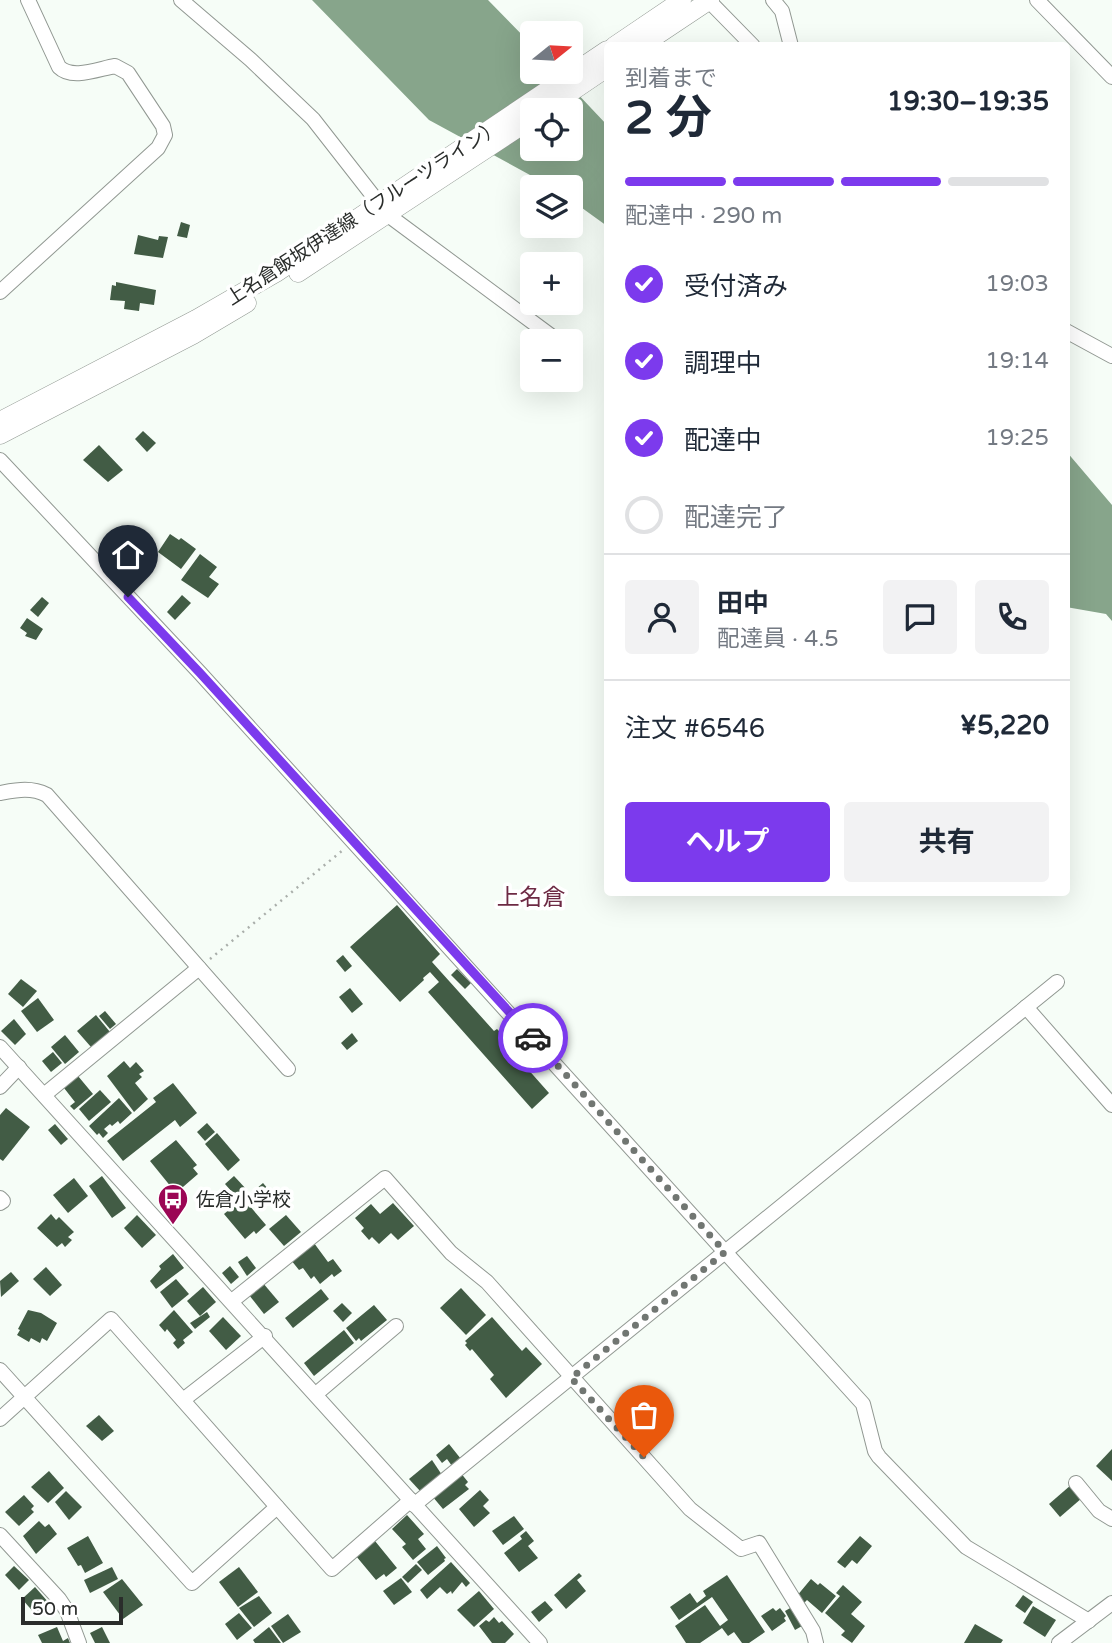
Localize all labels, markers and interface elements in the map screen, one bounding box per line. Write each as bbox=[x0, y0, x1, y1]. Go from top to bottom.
north arrow bbox=[520, 21, 583, 84]
map controls bbox=[520, 21, 583, 392]
text: 到着まで bbox=[625, 65, 717, 93]
text: 19:30–19:35 bbox=[887, 86, 1049, 117]
text: 2 分 bbox=[625, 91, 712, 146]
button: locate bbox=[520, 98, 583, 161]
street label: 上名倉飯坂伊達線（フルーツライン） bbox=[222, 116, 505, 310]
button: layers bbox=[520, 175, 583, 238]
text: 配達中 · 290 m bbox=[625, 202, 782, 230]
button: + bbox=[520, 252, 583, 315]
icon: check bbox=[625, 265, 663, 303]
text: 19:03 bbox=[985, 270, 1049, 298]
text: 受付済み bbox=[684, 271, 788, 302]
button: − bbox=[520, 329, 583, 392]
icon: check bbox=[625, 342, 663, 380]
text: 19:14 bbox=[985, 347, 1049, 375]
text: 調理中 bbox=[684, 348, 762, 379]
icon: check bbox=[625, 419, 663, 457]
text: 19:25 bbox=[985, 424, 1049, 452]
text: 配達中 bbox=[684, 425, 762, 456]
text: 配達完了 bbox=[684, 502, 788, 533]
pin bbox=[98, 525, 158, 597]
icon: home bbox=[109, 536, 147, 574]
button: person bbox=[625, 580, 699, 654]
button: chat bbox=[883, 580, 957, 654]
button: phone bbox=[975, 580, 1049, 654]
text: 田中 bbox=[717, 588, 769, 619]
text: 配達員 · 4.5 bbox=[717, 625, 839, 653]
text: ¥5,220 bbox=[960, 710, 1049, 741]
text: 注文 #6546 bbox=[625, 713, 765, 744]
button: ヘルプ bbox=[625, 802, 830, 882]
button: 共有 bbox=[844, 802, 1049, 882]
district label: 上名倉 bbox=[497, 884, 566, 912]
courier bbox=[498, 1003, 568, 1073]
icon: car bbox=[514, 1019, 552, 1057]
bus stop icon: 佐倉小学校 bbox=[156, 1182, 190, 1226]
place label: 佐倉小学校 bbox=[196, 1189, 291, 1211]
pin bbox=[614, 1385, 674, 1457]
icon: bag bbox=[625, 1396, 663, 1434]
scale bar bbox=[21, 1594, 122, 1626]
text: 50 m bbox=[32, 1598, 78, 1620]

